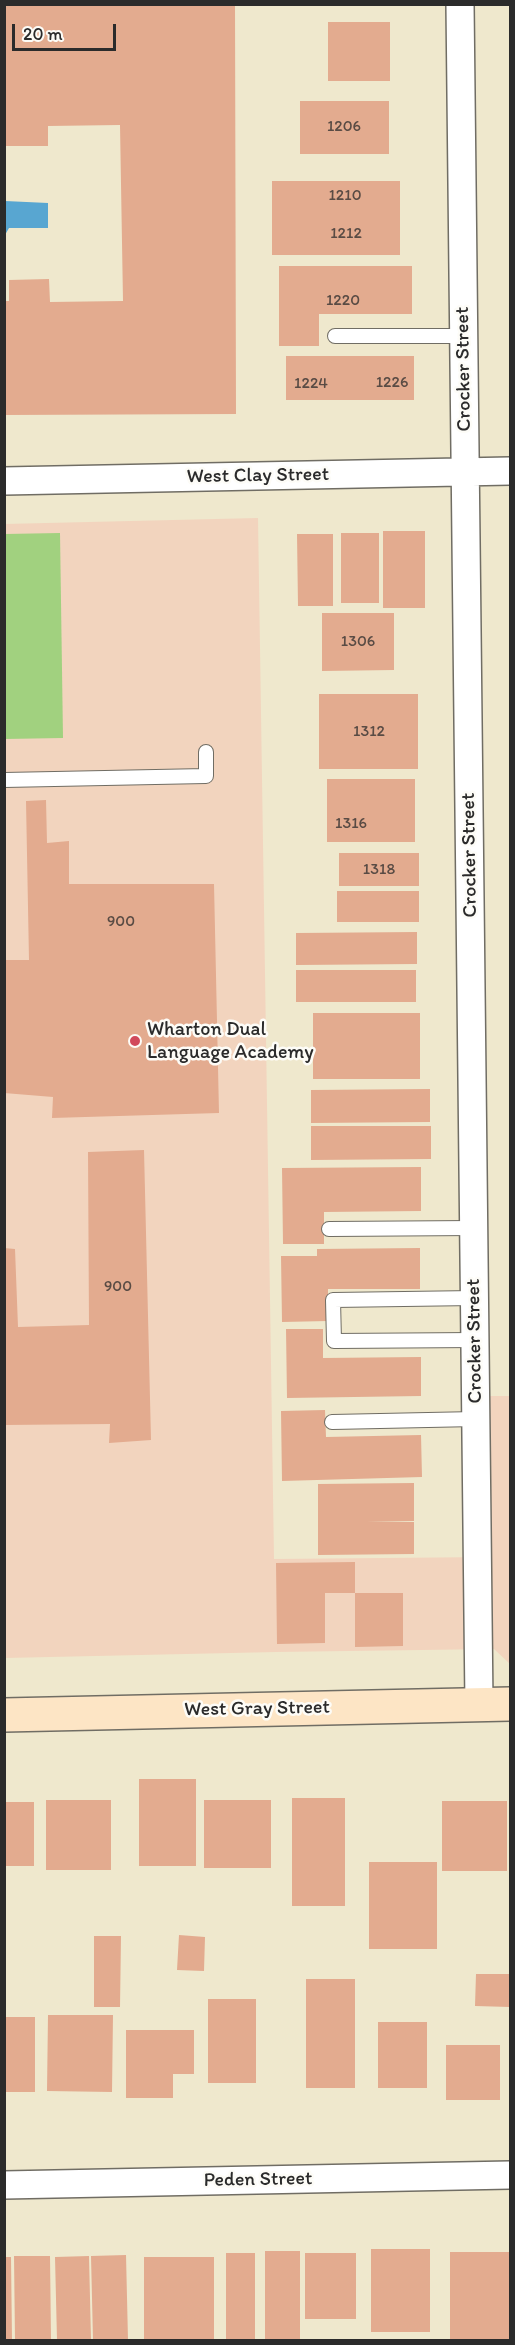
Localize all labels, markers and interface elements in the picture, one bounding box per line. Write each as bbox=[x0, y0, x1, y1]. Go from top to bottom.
scale bar bbox=[15, 12, 118, 50]
text: 20 m bbox=[23, 23, 63, 45]
house number: 1206 bbox=[327, 117, 361, 137]
house number: 1210 bbox=[328, 186, 362, 206]
house number: 1212 bbox=[330, 224, 362, 244]
house number: 1220 bbox=[326, 291, 360, 311]
street label: Crocker Street bbox=[451, 306, 477, 432]
house number: 1226 bbox=[376, 373, 408, 393]
house number: 1224 bbox=[294, 374, 328, 394]
street label: West Clay Street bbox=[187, 463, 329, 489]
house number: 1306 bbox=[341, 632, 375, 652]
house number: 1312 bbox=[353, 722, 385, 742]
street label: Crocker Street bbox=[457, 792, 483, 918]
house number: 1316 bbox=[335, 814, 367, 834]
house number: 1318 bbox=[363, 860, 395, 880]
house number: 900 bbox=[107, 912, 135, 932]
place label: Wharton Dual Language Academy bbox=[147, 1018, 314, 1065]
marker: Wharton Dual Language Academy bbox=[128, 1034, 142, 1048]
house number: 900 bbox=[104, 1277, 132, 1297]
street label: Crocker Street bbox=[462, 1278, 488, 1404]
street label: West Gray Street bbox=[184, 1696, 330, 1722]
street label: Peden Street bbox=[203, 2167, 313, 2193]

